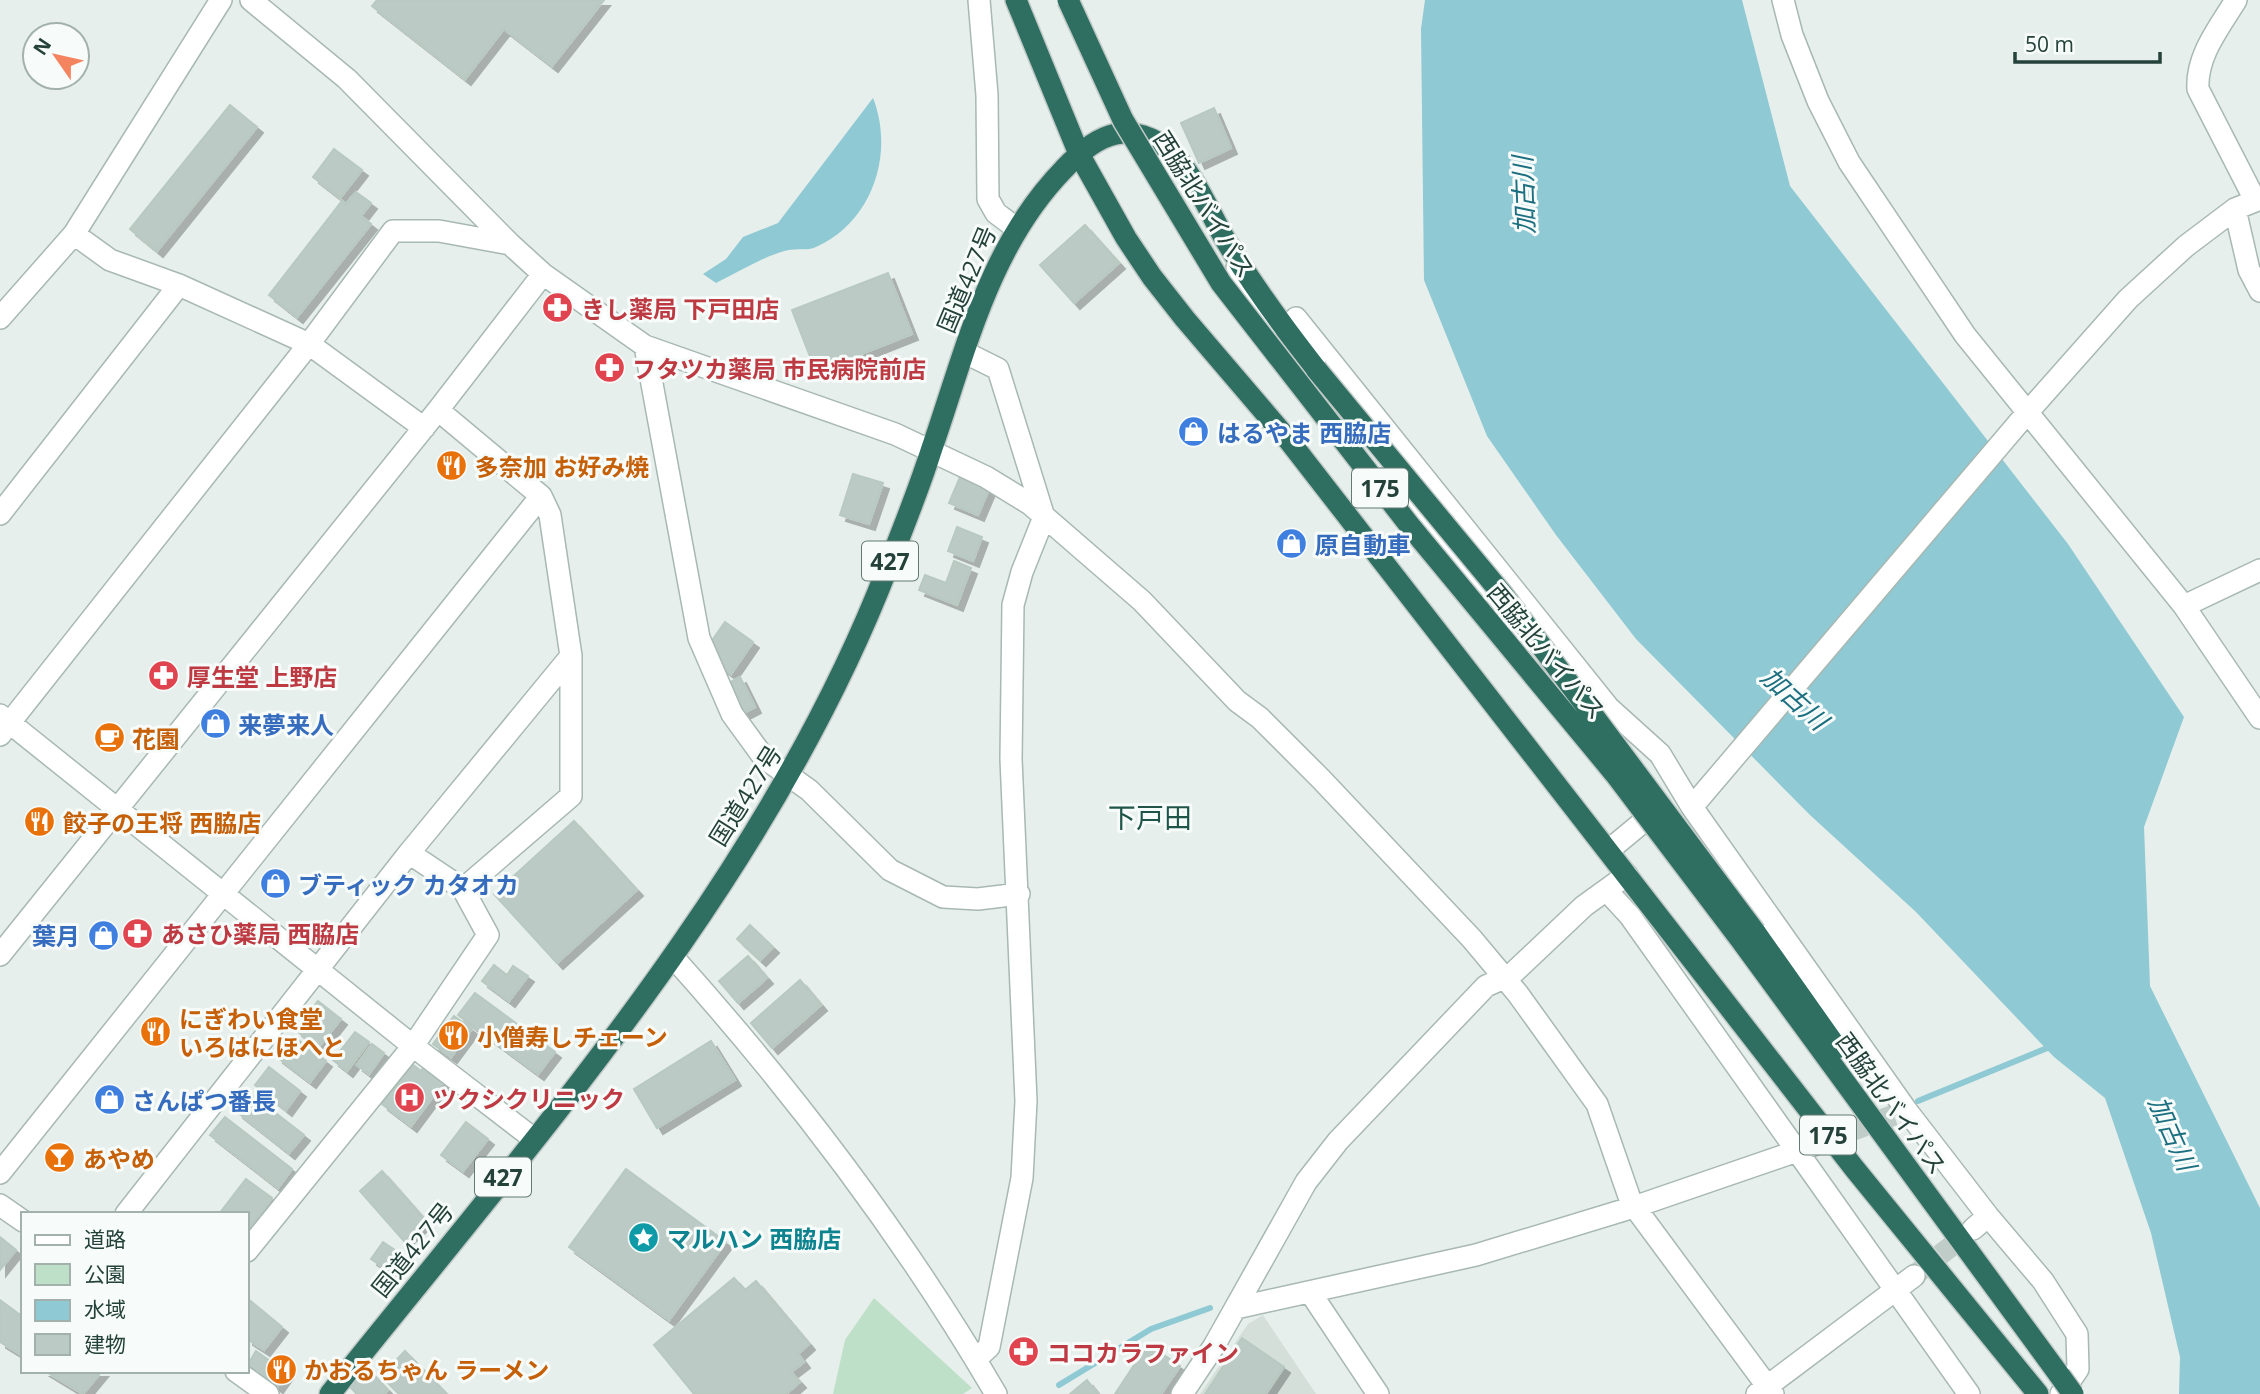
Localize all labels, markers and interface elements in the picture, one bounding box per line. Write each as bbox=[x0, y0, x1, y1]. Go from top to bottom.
north arrow bbox=[21, 21, 91, 91]
scale bar bbox=[2015, 21, 2160, 65]
text: 50 m bbox=[2025, 30, 2074, 58]
text: N bbox=[27, 33, 57, 60]
street label: 西脇北バイパス bbox=[1147, 124, 1263, 284]
water label: 加古川 bbox=[1504, 152, 1542, 235]
street label: 国道427号 bbox=[929, 220, 1003, 338]
pharmacy icon: きし薬局 下戸田店 bbox=[541, 291, 575, 325]
place label: きし薬局 下戸田店 bbox=[581, 292, 779, 325]
pharmacy icon: フタツカ薬局 市民病院前店 bbox=[592, 351, 626, 385]
place label: フタツカ薬局 市民病院前店 bbox=[632, 352, 926, 385]
shop icon: はるやま 西脇店 bbox=[1177, 415, 1211, 449]
place label: はるやま 西脇店 bbox=[1217, 416, 1391, 449]
restaurant icon: 多奈加 お好み焼 bbox=[435, 449, 469, 483]
place label: 多奈加 お好み焼 bbox=[475, 450, 649, 483]
road number: 175 bbox=[1352, 468, 1408, 508]
shop icon: 原自動車 bbox=[1275, 527, 1309, 561]
place label: 原自動車 bbox=[1315, 528, 1411, 561]
road number: 427 bbox=[862, 541, 918, 580]
street label: 西脇北バイパス bbox=[1481, 576, 1613, 726]
pharmacy icon: 厚生堂 上野店 bbox=[147, 659, 181, 693]
water label: 加古川 bbox=[1754, 659, 1838, 739]
place label: 厚生堂 上野店 bbox=[187, 660, 337, 693]
shop icon: 来夢来人 bbox=[198, 707, 232, 741]
place label: 来夢来人 bbox=[238, 708, 334, 741]
cafe icon: 花園 bbox=[92, 721, 126, 755]
place label: 花園 bbox=[132, 722, 180, 755]
street label: 国道427号 bbox=[701, 738, 789, 852]
district label: 下戸田 bbox=[1108, 798, 1192, 836]
restaurant icon: 餃子の王将 西脇店 bbox=[23, 805, 57, 839]
place label: 餃子の王将 西脇店 bbox=[63, 806, 261, 839]
shop icon: ブティック カタオカ bbox=[258, 867, 292, 901]
place label: ブティック カタオカ bbox=[298, 868, 519, 901]
pharmacy icon: あさひ薬局 西脇店 bbox=[121, 916, 155, 950]
place label: あさひ薬局 西脇店 bbox=[161, 917, 359, 950]
shop icon: 葉月 bbox=[86, 918, 120, 952]
place label: 葉月 bbox=[32, 919, 80, 952]
place label: にぎわい食堂 いろはにほへと bbox=[179, 1002, 346, 1063]
restaurant icon: にぎわい食堂 いろはにほへと bbox=[139, 1015, 173, 1049]
restaurant icon: 小僧寿しチェーン bbox=[437, 1019, 471, 1053]
place label: 小僧寿しチェーン bbox=[477, 1020, 668, 1053]
street label: 西脇北バイパス bbox=[1829, 1026, 1955, 1180]
hospital icon: ツクシクリニック bbox=[393, 1081, 427, 1115]
place label: ツクシクリニック bbox=[433, 1082, 625, 1115]
shop icon: さんぱつ番長 bbox=[92, 1083, 126, 1117]
place label: さんぱつ番長 bbox=[132, 1084, 276, 1117]
water label: 加古川 bbox=[2141, 1090, 2207, 1179]
road number: 175 bbox=[1800, 1116, 1856, 1154]
bar icon: あやめ bbox=[43, 1141, 77, 1175]
place label: あやめ bbox=[83, 1142, 155, 1175]
road number: 427 bbox=[475, 1158, 531, 1196]
street label: 国道427号 bbox=[364, 1195, 460, 1303]
legend bbox=[21, 1212, 248, 1373]
place icon: マルハン 西脇店 bbox=[627, 1221, 661, 1255]
place label: マルハン 西脇店 bbox=[667, 1222, 841, 1255]
text: 道路 bbox=[84, 1225, 126, 1253]
text: 公園 bbox=[84, 1260, 126, 1288]
text: 水域 bbox=[84, 1295, 126, 1323]
text: 建物 bbox=[84, 1330, 126, 1358]
pharmacy icon: ココカラファイン bbox=[1007, 1335, 1041, 1369]
place label: ココカラファイン bbox=[1047, 1336, 1239, 1369]
restaurant icon: かおるちゃん ラーメン bbox=[264, 1352, 298, 1386]
place label: かおるちゃん ラーメン bbox=[304, 1353, 549, 1386]

